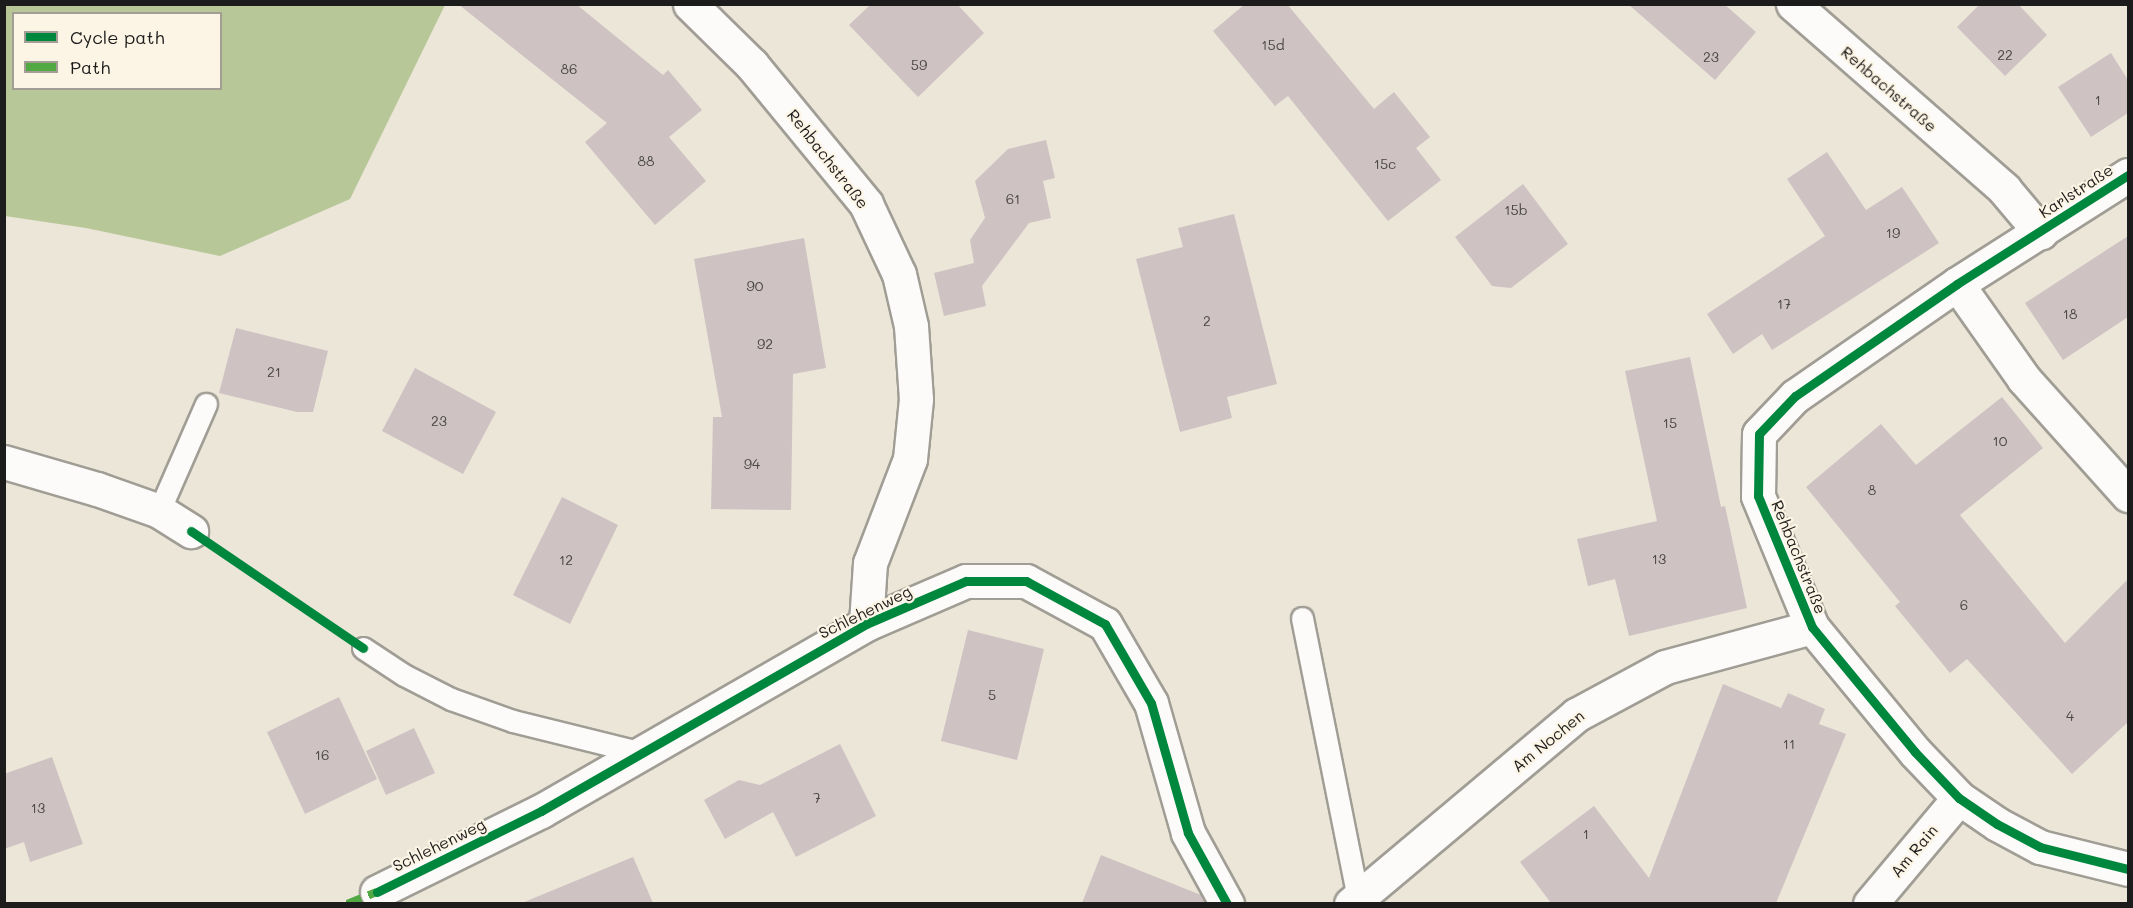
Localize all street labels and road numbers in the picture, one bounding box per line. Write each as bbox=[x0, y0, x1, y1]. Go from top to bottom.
street label: Rehbachstraße bbox=[1837, 42, 1941, 136]
street label: Rehbachstraße bbox=[783, 106, 873, 212]
street label: Karlstraße bbox=[2035, 160, 2117, 222]
street label: Rehbachstraße bbox=[1768, 497, 1830, 617]
street label: Schlehenweg bbox=[816, 581, 914, 643]
street label: Am Nochen bbox=[1508, 706, 1588, 776]
street label: Schlehenweg bbox=[390, 814, 488, 876]
street label: Am Rain bbox=[1886, 821, 1942, 881]

